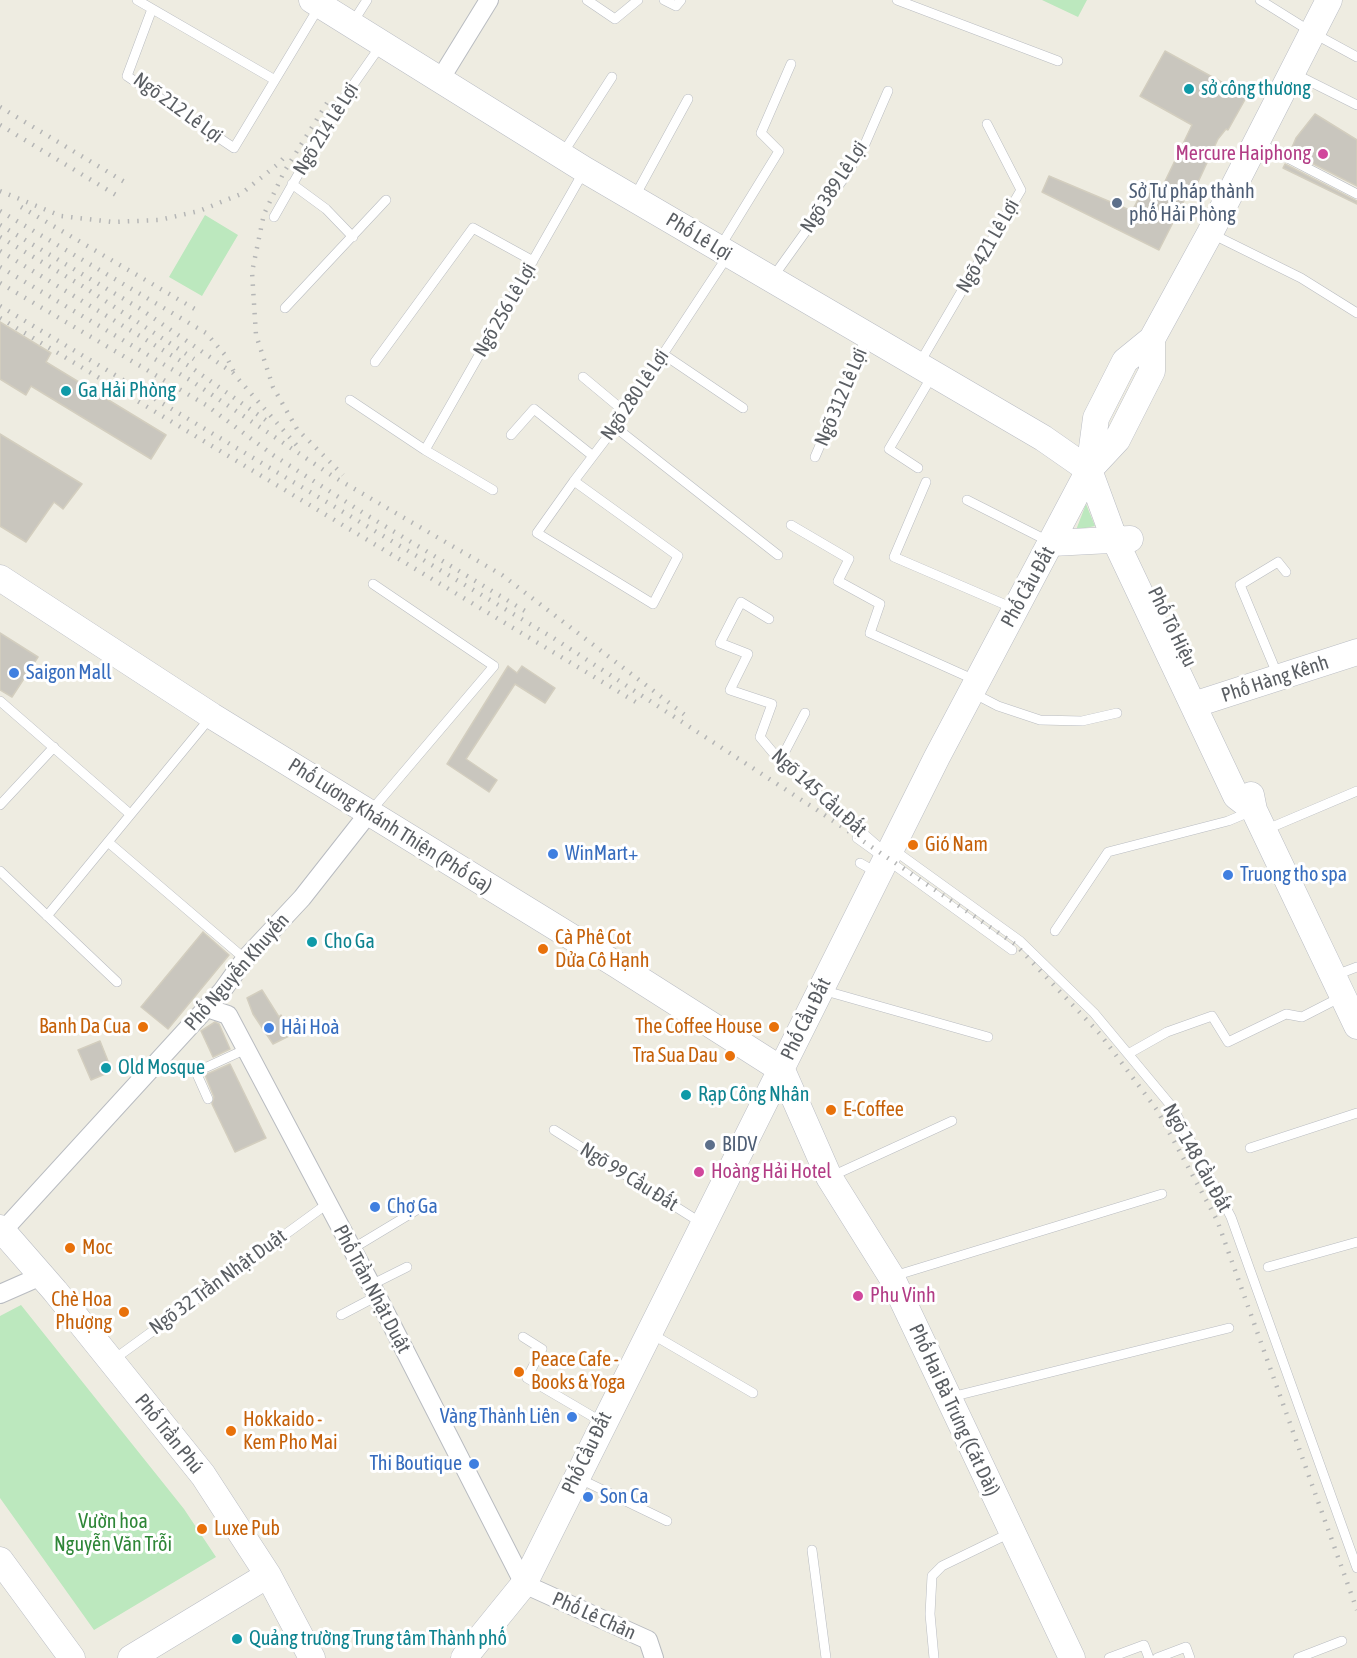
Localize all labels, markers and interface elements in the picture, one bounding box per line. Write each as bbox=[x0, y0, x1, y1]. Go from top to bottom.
street label: Ngõ 212 Lê Lợi bbox=[129, 68, 227, 148]
place label: sở công thương bbox=[1201, 77, 1311, 101]
street label: Ngõ 214 Lê Lợi bbox=[288, 78, 364, 180]
marker: sở công thương bbox=[1182, 82, 1196, 96]
street label: Ngõ 389 Lê Lợi bbox=[796, 137, 872, 237]
place label: Mercure Haiphong bbox=[1175, 142, 1311, 166]
marker: Mercure Haiphong bbox=[1316, 147, 1330, 161]
place label: Sở Tư pháp thành phố Hải Phòng bbox=[1129, 180, 1255, 227]
street label: Ngõ 421 Lê Lợi bbox=[952, 195, 1024, 297]
marker: Sở Tư pháp thành phố Hải Phòng bbox=[1110, 196, 1124, 210]
street label: Phố Lê Lợi bbox=[662, 208, 736, 266]
street label: Ngõ 256 Lê Lợi bbox=[469, 259, 541, 361]
street label: Ngõ 312 Lê Lợi bbox=[810, 344, 872, 450]
street label: Ngõ 280 Lê Lợi bbox=[596, 345, 674, 445]
place label: Ga Hải Phòng bbox=[78, 379, 176, 403]
marker: Ga Hải Phòng bbox=[59, 384, 73, 398]
street label: Phố Cầu Đất bbox=[996, 542, 1060, 632]
street label: Phố Tô Hiệu bbox=[1142, 583, 1202, 671]
street label: Phố Hàng Kênh bbox=[1218, 650, 1332, 708]
place label: Saigon Mall bbox=[26, 661, 112, 685]
marker: Saigon Mall bbox=[7, 666, 21, 680]
street label: Ngõ 145 Cầu Đất bbox=[766, 744, 872, 842]
street label: Phố Lương Khánh Thiện (Phố Ga) bbox=[284, 753, 496, 899]
place label: Gió Nam bbox=[925, 833, 988, 857]
marker: Gió Nam bbox=[906, 838, 920, 852]
place label: WinMart+ bbox=[565, 842, 638, 866]
marker: WinMart+ bbox=[546, 847, 560, 861]
place label: Truong tho spa bbox=[1240, 863, 1347, 887]
marker: Truong tho spa bbox=[1221, 868, 1235, 882]
street label: Phố Nguyễn Khuyến bbox=[180, 909, 294, 1035]
place label: Cà Phê Cot Dửa Cô Hạnh bbox=[555, 926, 649, 973]
place label: Cho Ga bbox=[324, 930, 375, 954]
marker: Cho Ga bbox=[305, 935, 319, 949]
marker: Cà Phê Cot Dửa Cô Hạnh bbox=[536, 942, 550, 956]
street label: Phố Cầu Đất bbox=[776, 974, 836, 1064]
place label: Banh Da Cua bbox=[39, 1015, 131, 1039]
place label: The Coffee House bbox=[635, 1015, 762, 1039]
place label: Hải Hoà bbox=[281, 1016, 340, 1040]
marker: Banh Da Cua bbox=[136, 1020, 150, 1034]
marker: The Coffee House bbox=[767, 1020, 781, 1034]
marker: Hải Hoà bbox=[262, 1021, 276, 1035]
place label: Tra Sua Dau bbox=[633, 1044, 718, 1068]
marker: Tra Sua Dau bbox=[723, 1049, 737, 1063]
place label: Old Mosque bbox=[118, 1056, 205, 1080]
marker: Old Mosque bbox=[99, 1061, 113, 1075]
place label: Rạp Công Nhân bbox=[698, 1083, 809, 1107]
marker: Rạp Công Nhân bbox=[679, 1088, 693, 1102]
place label: E-Coffee bbox=[843, 1098, 904, 1122]
street label: Ngõ 148 Cầu Đất bbox=[1157, 1100, 1237, 1216]
marker: E-Coffee bbox=[824, 1103, 838, 1117]
place label: BIDV bbox=[722, 1133, 757, 1157]
street label: Ngõ 99 Cầu Đất bbox=[576, 1138, 682, 1216]
marker: BIDV bbox=[703, 1138, 717, 1152]
place label: Hoàng Hải Hotel bbox=[711, 1160, 832, 1184]
marker: Hoàng Hải Hotel bbox=[692, 1165, 706, 1179]
place label: Chợ Ga bbox=[387, 1195, 438, 1219]
marker: Chợ Ga bbox=[368, 1200, 382, 1214]
street label: Phố Trần Nhật Duật bbox=[328, 1221, 416, 1357]
street label: Ngõ 32 Trần Nhật Duật bbox=[145, 1224, 291, 1340]
place label: Moc bbox=[82, 1236, 112, 1260]
marker: Moc bbox=[63, 1241, 77, 1255]
place label: Phu Vinh bbox=[870, 1284, 936, 1308]
place label: Chè Hoa Phượng bbox=[51, 1288, 112, 1335]
marker: Phu Vinh bbox=[851, 1289, 865, 1303]
marker: Chè Hoa Phượng bbox=[117, 1305, 131, 1319]
street label: Phố Hai Bà Trưng (Cát Dài) bbox=[904, 1320, 1004, 1500]
place label: Peace Cafe - Books & Yoga bbox=[531, 1348, 626, 1395]
marker: Peace Cafe - Books & Yoga bbox=[512, 1365, 526, 1379]
street label: Phố Trần Phú bbox=[130, 1389, 208, 1479]
place label: Vàng Thành Liên bbox=[440, 1405, 560, 1429]
place label: Hokkaido - Kem Pho Mai bbox=[243, 1408, 338, 1455]
street label: Phố Cầu Đất bbox=[557, 1408, 617, 1498]
marker: Vàng Thành Liên bbox=[565, 1410, 579, 1424]
marker: Hokkaido - Kem Pho Mai bbox=[224, 1424, 238, 1438]
place label: Thi Boutique bbox=[369, 1452, 462, 1476]
marker: Thi Boutique bbox=[467, 1457, 481, 1471]
place label: Son Ca bbox=[600, 1485, 649, 1509]
marker: Son Ca bbox=[581, 1490, 595, 1504]
park label: Vườn hoa Nguyễn Văn Trỗi bbox=[54, 1510, 172, 1557]
place label: Luxe Pub bbox=[214, 1517, 280, 1541]
marker: Luxe Pub bbox=[195, 1522, 209, 1536]
street label: Phố Lê Chân bbox=[549, 1587, 639, 1645]
place label: Quảng trường Trung tâm Thành phố bbox=[249, 1627, 507, 1651]
marker: Quảng trường Trung tâm Thành phố bbox=[230, 1632, 244, 1646]

